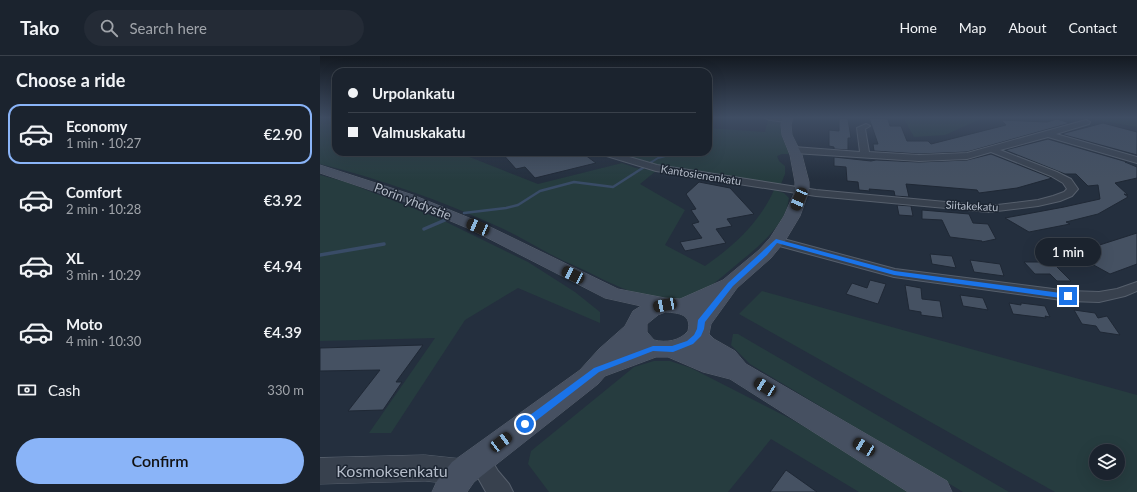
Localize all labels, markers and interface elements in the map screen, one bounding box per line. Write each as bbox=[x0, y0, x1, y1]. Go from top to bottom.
search box bbox=[84, 10, 364, 46]
text: Tako bbox=[20, 16, 60, 39]
icon: search bbox=[98, 17, 120, 39]
text: Search here bbox=[130, 19, 207, 37]
text: Home bbox=[899, 19, 937, 36]
text: Map bbox=[959, 19, 986, 36]
text: About bbox=[1008, 19, 1046, 36]
text: Contact bbox=[1068, 19, 1117, 36]
text: Choose a ride bbox=[16, 69, 125, 91]
text: Urpolankatu bbox=[372, 84, 455, 102]
icon: car bbox=[18, 116, 54, 152]
text: Economy bbox=[66, 117, 127, 135]
text: Valmuskakatu bbox=[372, 123, 465, 141]
text: €2.90 bbox=[264, 125, 302, 143]
text: 1 min · 10:27 bbox=[66, 135, 141, 151]
street label: Kantosienenkatu bbox=[660, 162, 742, 187]
street label: Porin yhdystie bbox=[372, 179, 454, 223]
icon: car bbox=[18, 182, 54, 218]
text: Comfort bbox=[66, 183, 122, 201]
car bbox=[789, 186, 809, 212]
text: €3.92 bbox=[264, 191, 302, 209]
street label: Siitakekatu bbox=[945, 198, 999, 213]
text: 2 min · 10:28 bbox=[66, 201, 141, 217]
car bbox=[465, 217, 491, 237]
callout: 1 min bbox=[1035, 238, 1101, 266]
text: 1 min bbox=[1052, 244, 1084, 260]
icon: car bbox=[18, 248, 54, 284]
text: XL bbox=[66, 249, 84, 267]
text: €4.94 bbox=[264, 257, 302, 275]
car bbox=[560, 264, 586, 286]
text: 3 min · 10:29 bbox=[66, 267, 141, 283]
route end bbox=[1059, 287, 1077, 305]
car bbox=[652, 297, 678, 313]
icon: car bbox=[18, 314, 54, 350]
text: Moto bbox=[66, 315, 103, 333]
text: €4.39 bbox=[264, 323, 302, 341]
text: 4 min · 10:30 bbox=[66, 333, 141, 349]
car bbox=[752, 376, 778, 398]
icon: cash bbox=[16, 379, 38, 401]
text: Cash bbox=[48, 381, 80, 399]
text: 330 m bbox=[267, 382, 304, 398]
route start bbox=[516, 415, 534, 433]
car bbox=[488, 430, 514, 454]
car bbox=[851, 436, 877, 458]
button: Confirm bbox=[16, 438, 304, 484]
map controls bbox=[1089, 444, 1125, 480]
button: layers bbox=[1089, 444, 1125, 480]
street label: Kosmoksenkatu bbox=[336, 461, 448, 480]

